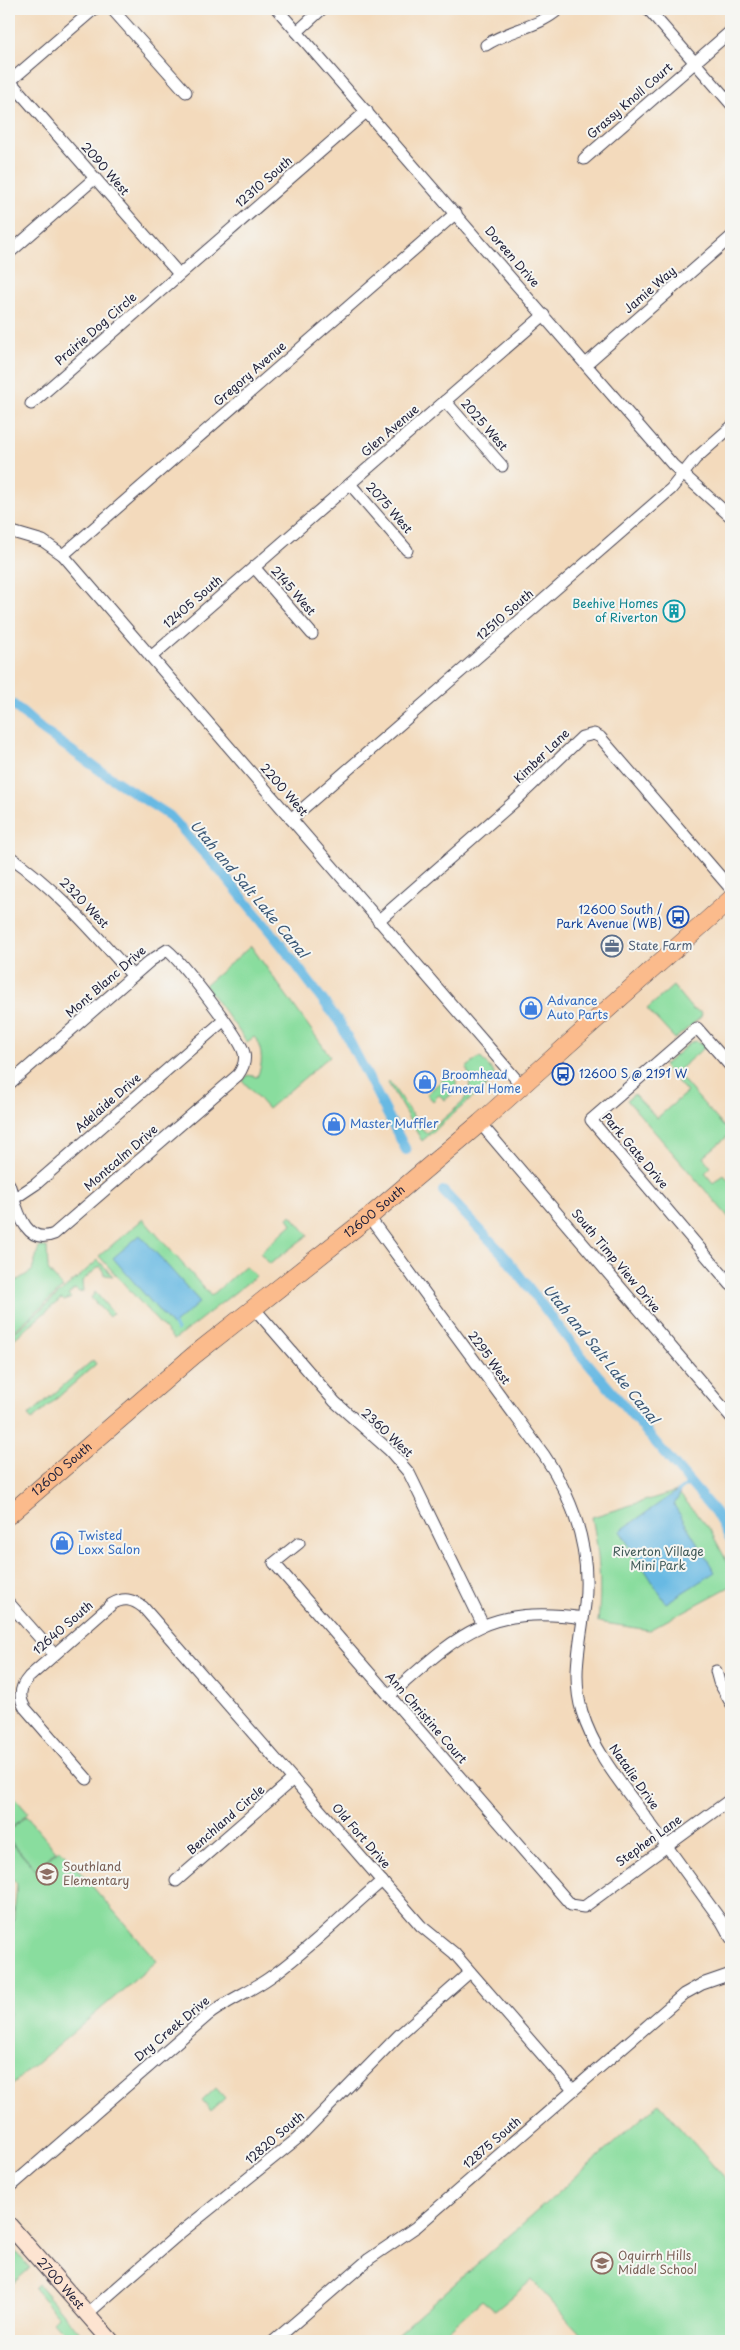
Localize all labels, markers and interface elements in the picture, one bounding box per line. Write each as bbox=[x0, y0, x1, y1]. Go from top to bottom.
street label: Grassy Knoll Court bbox=[583, 58, 676, 143]
street label: 2090 West bbox=[78, 138, 134, 199]
street label: 12310 South bbox=[231, 151, 296, 211]
street label: Doreen Drive bbox=[481, 222, 544, 291]
street label: Jamie Way bbox=[619, 261, 680, 317]
street label: Prairie Dog Circle bbox=[50, 287, 140, 369]
street label: Gregory Avenue bbox=[209, 336, 290, 410]
street label: 2025 West bbox=[457, 395, 512, 454]
street label: Glen Avenue bbox=[356, 400, 423, 460]
street label: 2075 West bbox=[362, 478, 417, 537]
street label: 2145 West bbox=[267, 562, 321, 619]
street label: 12405 South bbox=[159, 571, 226, 632]
street label: 12510 South bbox=[472, 584, 537, 644]
place label: Beehive Homes of Riverton bbox=[572, 594, 658, 626]
building icon: Beehive Homes of Riverton bbox=[662, 599, 686, 623]
street label: Kimber Lane bbox=[509, 724, 573, 787]
street label: 2200 West bbox=[257, 759, 313, 820]
water label: Utah and Salt Lake Canal bbox=[185, 815, 315, 964]
street label: 2320 West bbox=[56, 873, 114, 932]
place label: 12600 South / Park Avenue (WB) bbox=[556, 900, 662, 932]
bus stop icon: 12600 South / Park Avenue (WB) bbox=[666, 905, 690, 929]
office icon: State Farm bbox=[600, 934, 624, 958]
place label: State Farm bbox=[628, 936, 692, 954]
street label: Mont Blanc Drive bbox=[61, 941, 150, 1021]
place label: Advance Auto Parts bbox=[547, 991, 608, 1023]
shop icon: Advance Auto Parts bbox=[519, 996, 543, 1020]
bus stop icon: 12600 S @ 2191 W bbox=[551, 1062, 575, 1086]
place label: 12600 S @ 2191 W bbox=[579, 1064, 688, 1082]
place label: Broomhead Funeral Home bbox=[441, 1065, 521, 1097]
street label: Adelaide Drive bbox=[70, 1069, 144, 1136]
shop icon: Broomhead Funeral Home bbox=[413, 1070, 437, 1094]
street label: Park Gate Drive bbox=[599, 1108, 673, 1192]
shop icon: Master Muffler bbox=[322, 1112, 346, 1136]
place label: Master Muffler bbox=[350, 1114, 439, 1132]
street label: Montcalm Drive bbox=[79, 1120, 161, 1194]
street label: 12600 South bbox=[339, 1180, 408, 1242]
street label: South Timp View Drive bbox=[568, 1205, 666, 1316]
water label: Utah and Salt Lake Canal bbox=[538, 1279, 666, 1430]
street label: 2295 West bbox=[464, 1327, 515, 1388]
street label: 2360 West bbox=[358, 1404, 418, 1461]
street label: 12600 South bbox=[27, 1437, 95, 1500]
place label: Twisted Loxx Salon bbox=[78, 1526, 140, 1558]
shop icon: Twisted Loxx Salon bbox=[50, 1531, 74, 1555]
park label: Riverton Village Mini Park bbox=[612, 1542, 704, 1574]
street label: 12640 South bbox=[28, 1596, 96, 1658]
street label: Ann Christine Court bbox=[382, 1668, 472, 1767]
street label: Natalie Drive bbox=[606, 1740, 664, 1813]
street label: Benchland Circle bbox=[182, 1780, 268, 1858]
street label: Old Fort Drive bbox=[328, 1799, 395, 1872]
street label: Stephen Lane bbox=[612, 1810, 685, 1870]
place label: Southland Elementary bbox=[63, 1857, 130, 1889]
school or university icon: Southland Elementary bbox=[35, 1862, 59, 1886]
street label: Dry Creek Drive bbox=[130, 1991, 213, 2065]
street label: 12820 South bbox=[241, 2106, 308, 2168]
street label: 12875 South bbox=[458, 2112, 524, 2173]
place label: Oquirrh Hills Middle School bbox=[618, 2246, 697, 2278]
school or university icon: Oquirrh Hills Middle School bbox=[590, 2251, 614, 2275]
street label: 2700 West bbox=[33, 2253, 89, 2313]

